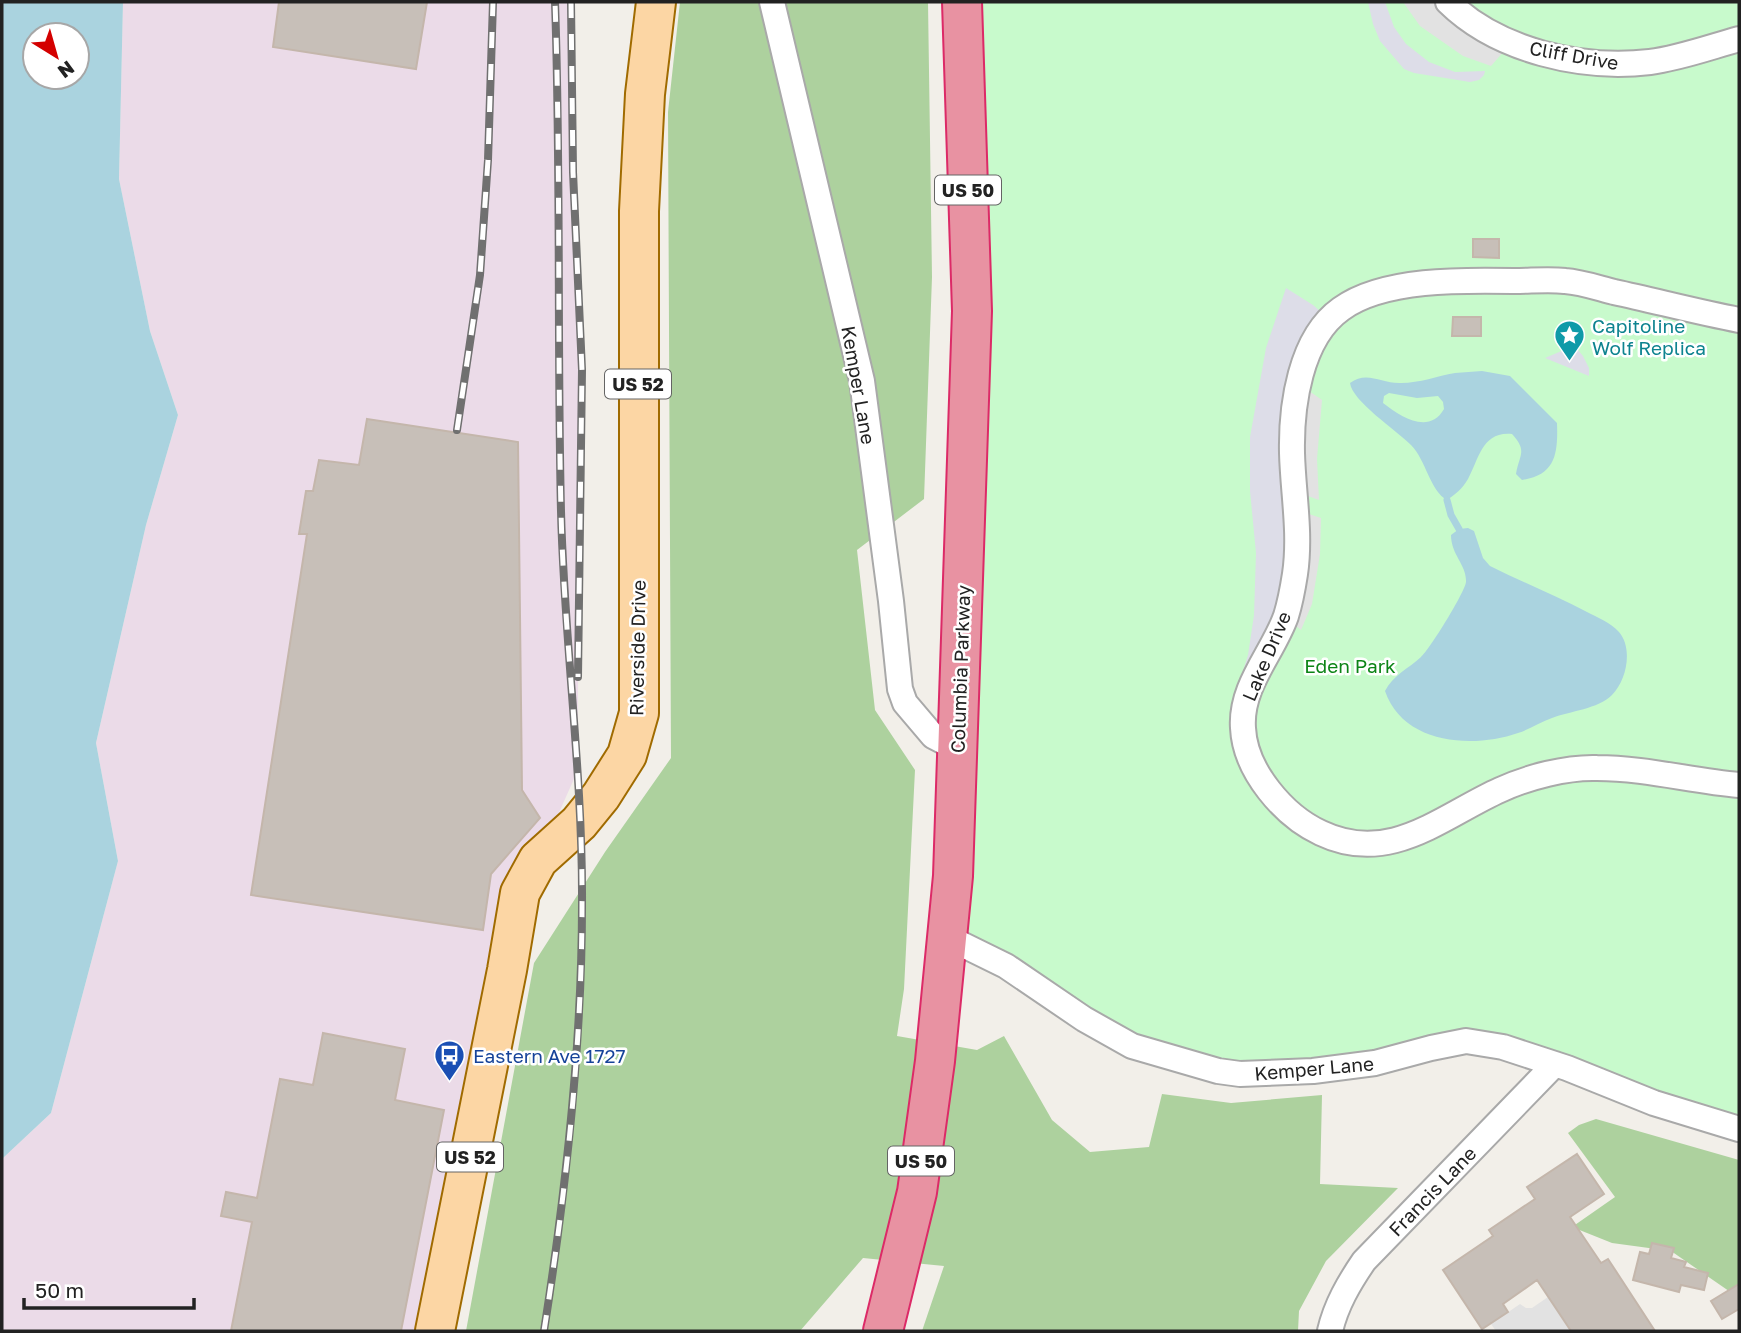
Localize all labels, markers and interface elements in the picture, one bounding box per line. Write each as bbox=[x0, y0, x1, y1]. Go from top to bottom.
north arrow bbox=[21, 21, 91, 91]
street label: Cliff Drive bbox=[1528, 36, 1620, 74]
text: N bbox=[54, 56, 79, 84]
road number: US 50 bbox=[935, 176, 1001, 204]
place label: Capitoline Wolf Replica bbox=[1592, 314, 1706, 359]
place icon: Capitoline Wolf Replica bbox=[1552, 319, 1586, 363]
street label: Kemper Lane bbox=[837, 324, 881, 446]
road number: US 52 bbox=[605, 370, 671, 398]
street label: Riverside Drive bbox=[624, 580, 650, 716]
street label: Columbia Parkway bbox=[946, 584, 974, 754]
street label: Lake Drive bbox=[1237, 608, 1295, 704]
park label: Eden Park bbox=[1304, 654, 1396, 677]
bus stop icon: Eastern Ave 1727 bbox=[433, 1038, 467, 1082]
place label: Eastern Ave 1727 bbox=[473, 1044, 626, 1067]
street label: Kemper Lane bbox=[1253, 1051, 1375, 1085]
street label: Francis Lane bbox=[1384, 1141, 1480, 1241]
road number: US 52 bbox=[437, 1142, 503, 1172]
road number: US 50 bbox=[888, 1146, 954, 1176]
scale bar bbox=[24, 1266, 194, 1310]
text: 50 m bbox=[35, 1277, 84, 1303]

